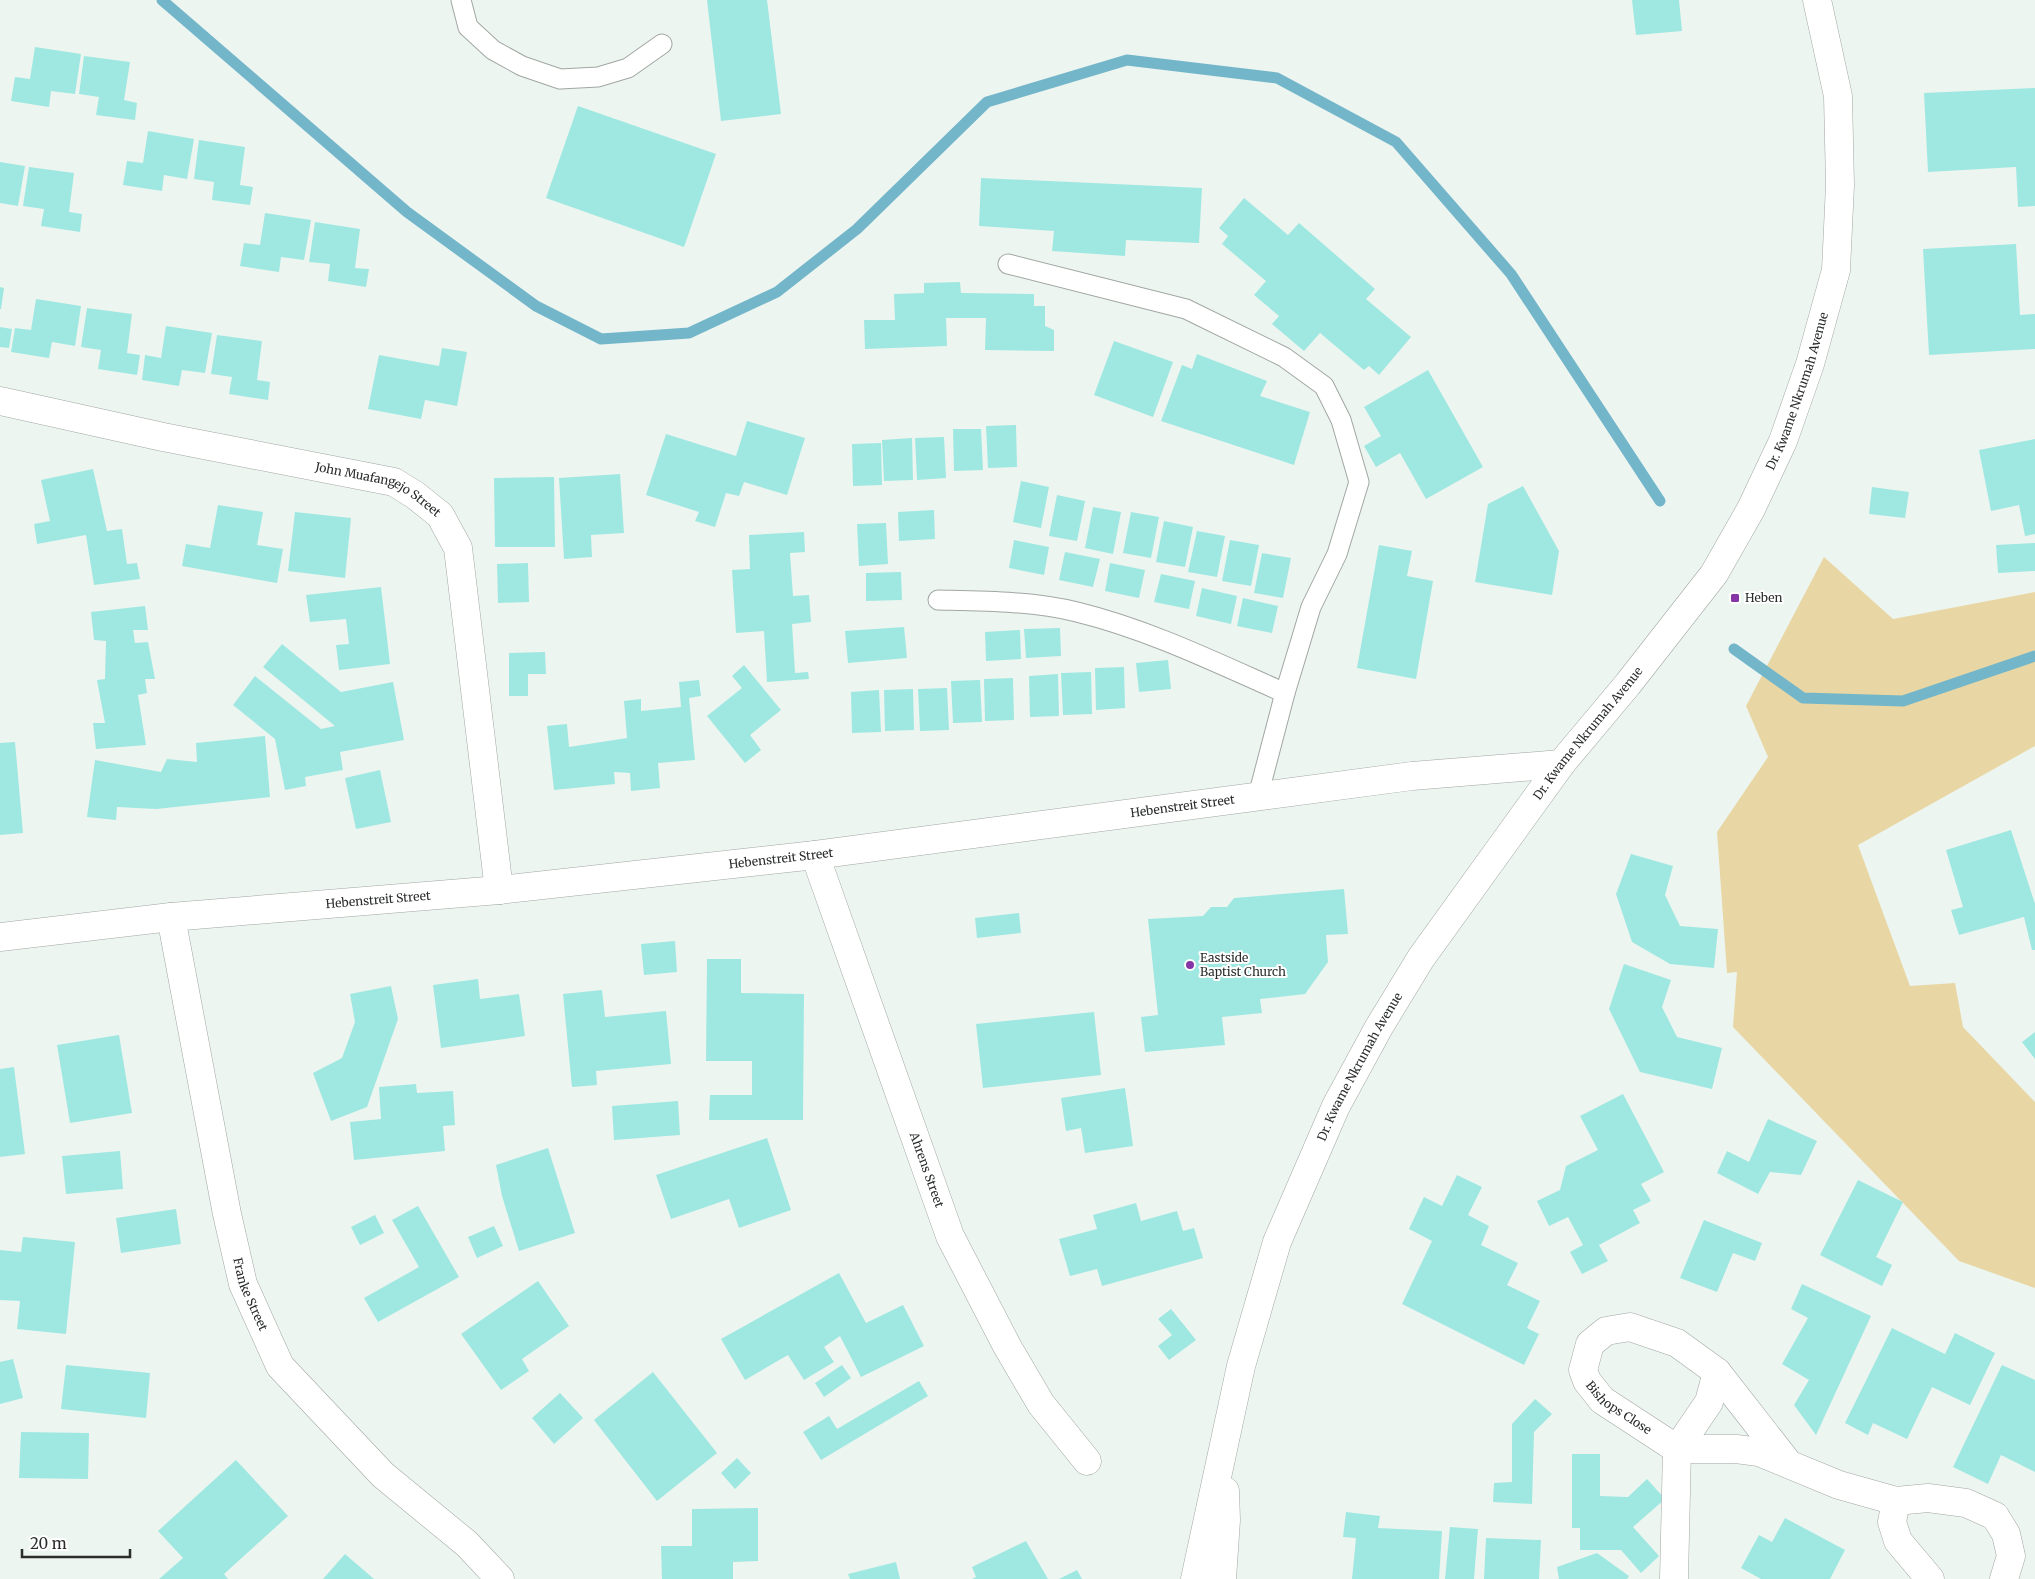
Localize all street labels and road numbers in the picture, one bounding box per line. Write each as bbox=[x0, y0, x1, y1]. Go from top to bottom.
street label: Dr. Kwame Nkrumah Avenue bbox=[1762, 310, 1831, 472]
street label: John Muafangejo Street bbox=[313, 459, 444, 520]
street label: Dr. Kwame Nkrumah Avenue bbox=[1530, 664, 1646, 802]
street label: Hebenstreit Street bbox=[1129, 791, 1236, 820]
street label: Hebenstreit Street bbox=[728, 845, 834, 872]
street label: Hebenstreit Street bbox=[325, 888, 431, 911]
street label: Dr. Kwame Nkrumah Avenue bbox=[1314, 990, 1405, 1143]
street label: Ahrens Street bbox=[906, 1129, 947, 1210]
street label: Franke Street bbox=[230, 1256, 271, 1333]
street label: Bishops Close bbox=[1583, 1378, 1654, 1437]

